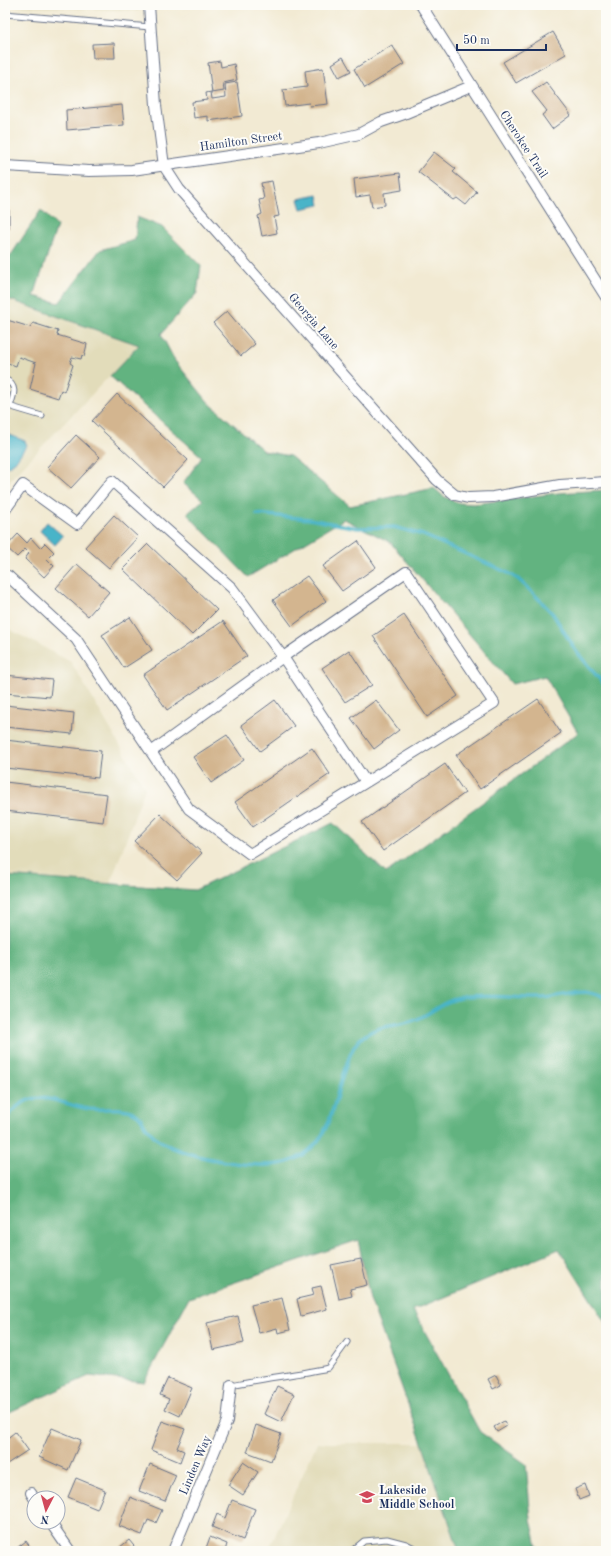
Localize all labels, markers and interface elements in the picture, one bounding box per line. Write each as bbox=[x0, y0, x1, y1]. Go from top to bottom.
scale bar bbox=[457, 26, 546, 52]
text: 50 m bbox=[463, 34, 490, 47]
street label: Cherokee Trail bbox=[497, 109, 549, 180]
street label: Hamilton Street bbox=[199, 130, 283, 154]
street label: Georgia Lane bbox=[286, 291, 341, 352]
street label: Linden Way bbox=[178, 1433, 214, 1497]
place label: Lakeside Middle School bbox=[379, 1485, 455, 1511]
school or university icon: Lakeside Middle School bbox=[358, 1488, 376, 1506]
north arrow bbox=[26, 1490, 66, 1530]
text: N bbox=[40, 1512, 50, 1524]

